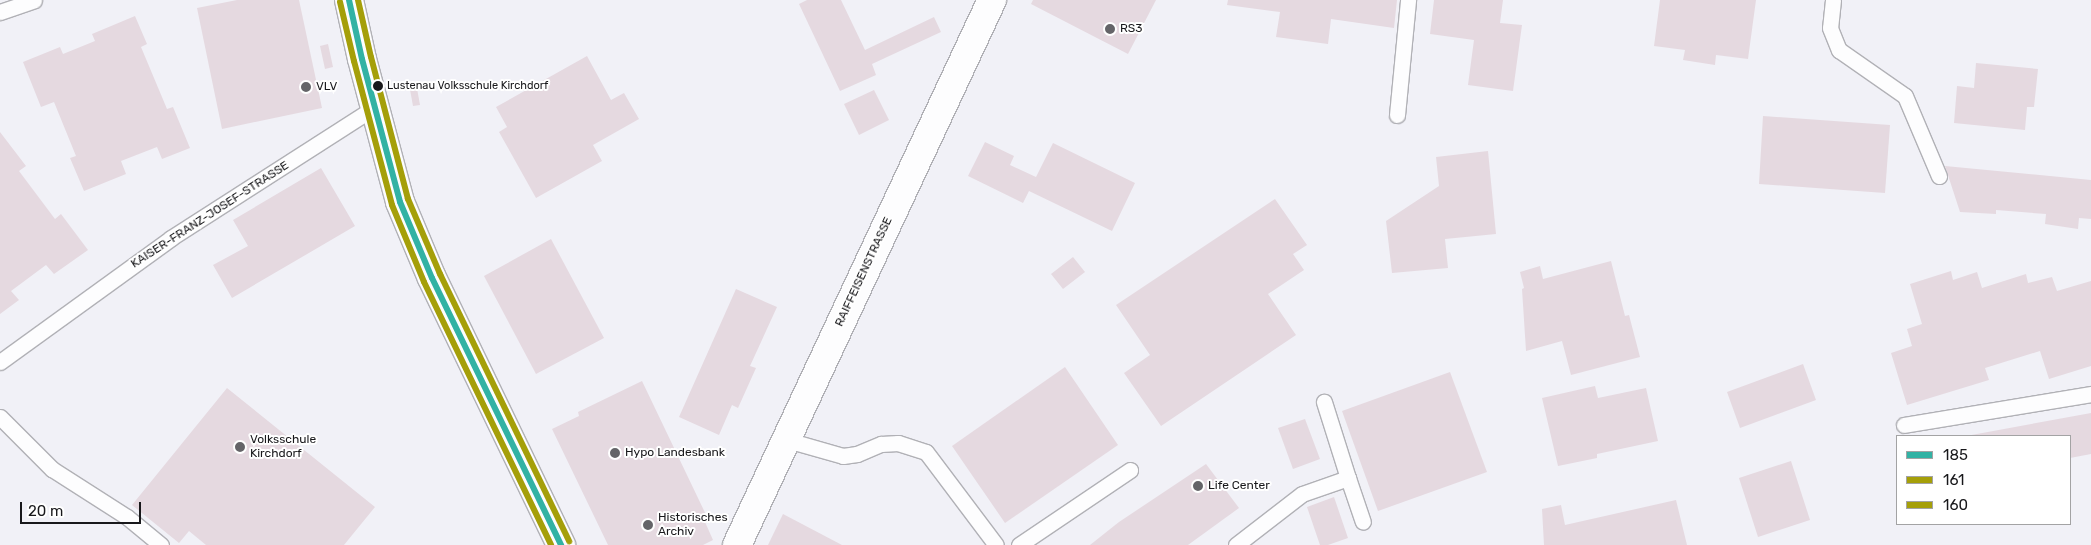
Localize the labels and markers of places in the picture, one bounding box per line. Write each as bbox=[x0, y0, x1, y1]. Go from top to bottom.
place label: RS3 bbox=[1120, 22, 1143, 36]
marker: RS3 bbox=[1104, 23, 1116, 35]
place label: Lustenau Volksschule Kirchdorf bbox=[387, 79, 548, 93]
place label: VLV bbox=[316, 80, 337, 94]
marker: VLV bbox=[300, 81, 312, 93]
marker: Lustenau Volksschule Kirchdorf bbox=[373, 81, 383, 91]
place label: Volksschule Kirchdorf bbox=[250, 433, 316, 461]
marker: Volksschule Kirchdorf bbox=[234, 441, 246, 453]
place label: Hypo Landesbank bbox=[625, 446, 725, 460]
marker: Hypo Landesbank bbox=[609, 447, 621, 459]
place label: Life Center bbox=[1208, 479, 1270, 493]
marker: Life Center bbox=[1192, 480, 1204, 492]
place label: Historisches Archiv bbox=[658, 511, 728, 539]
marker: Historisches Archiv bbox=[642, 519, 654, 531]

